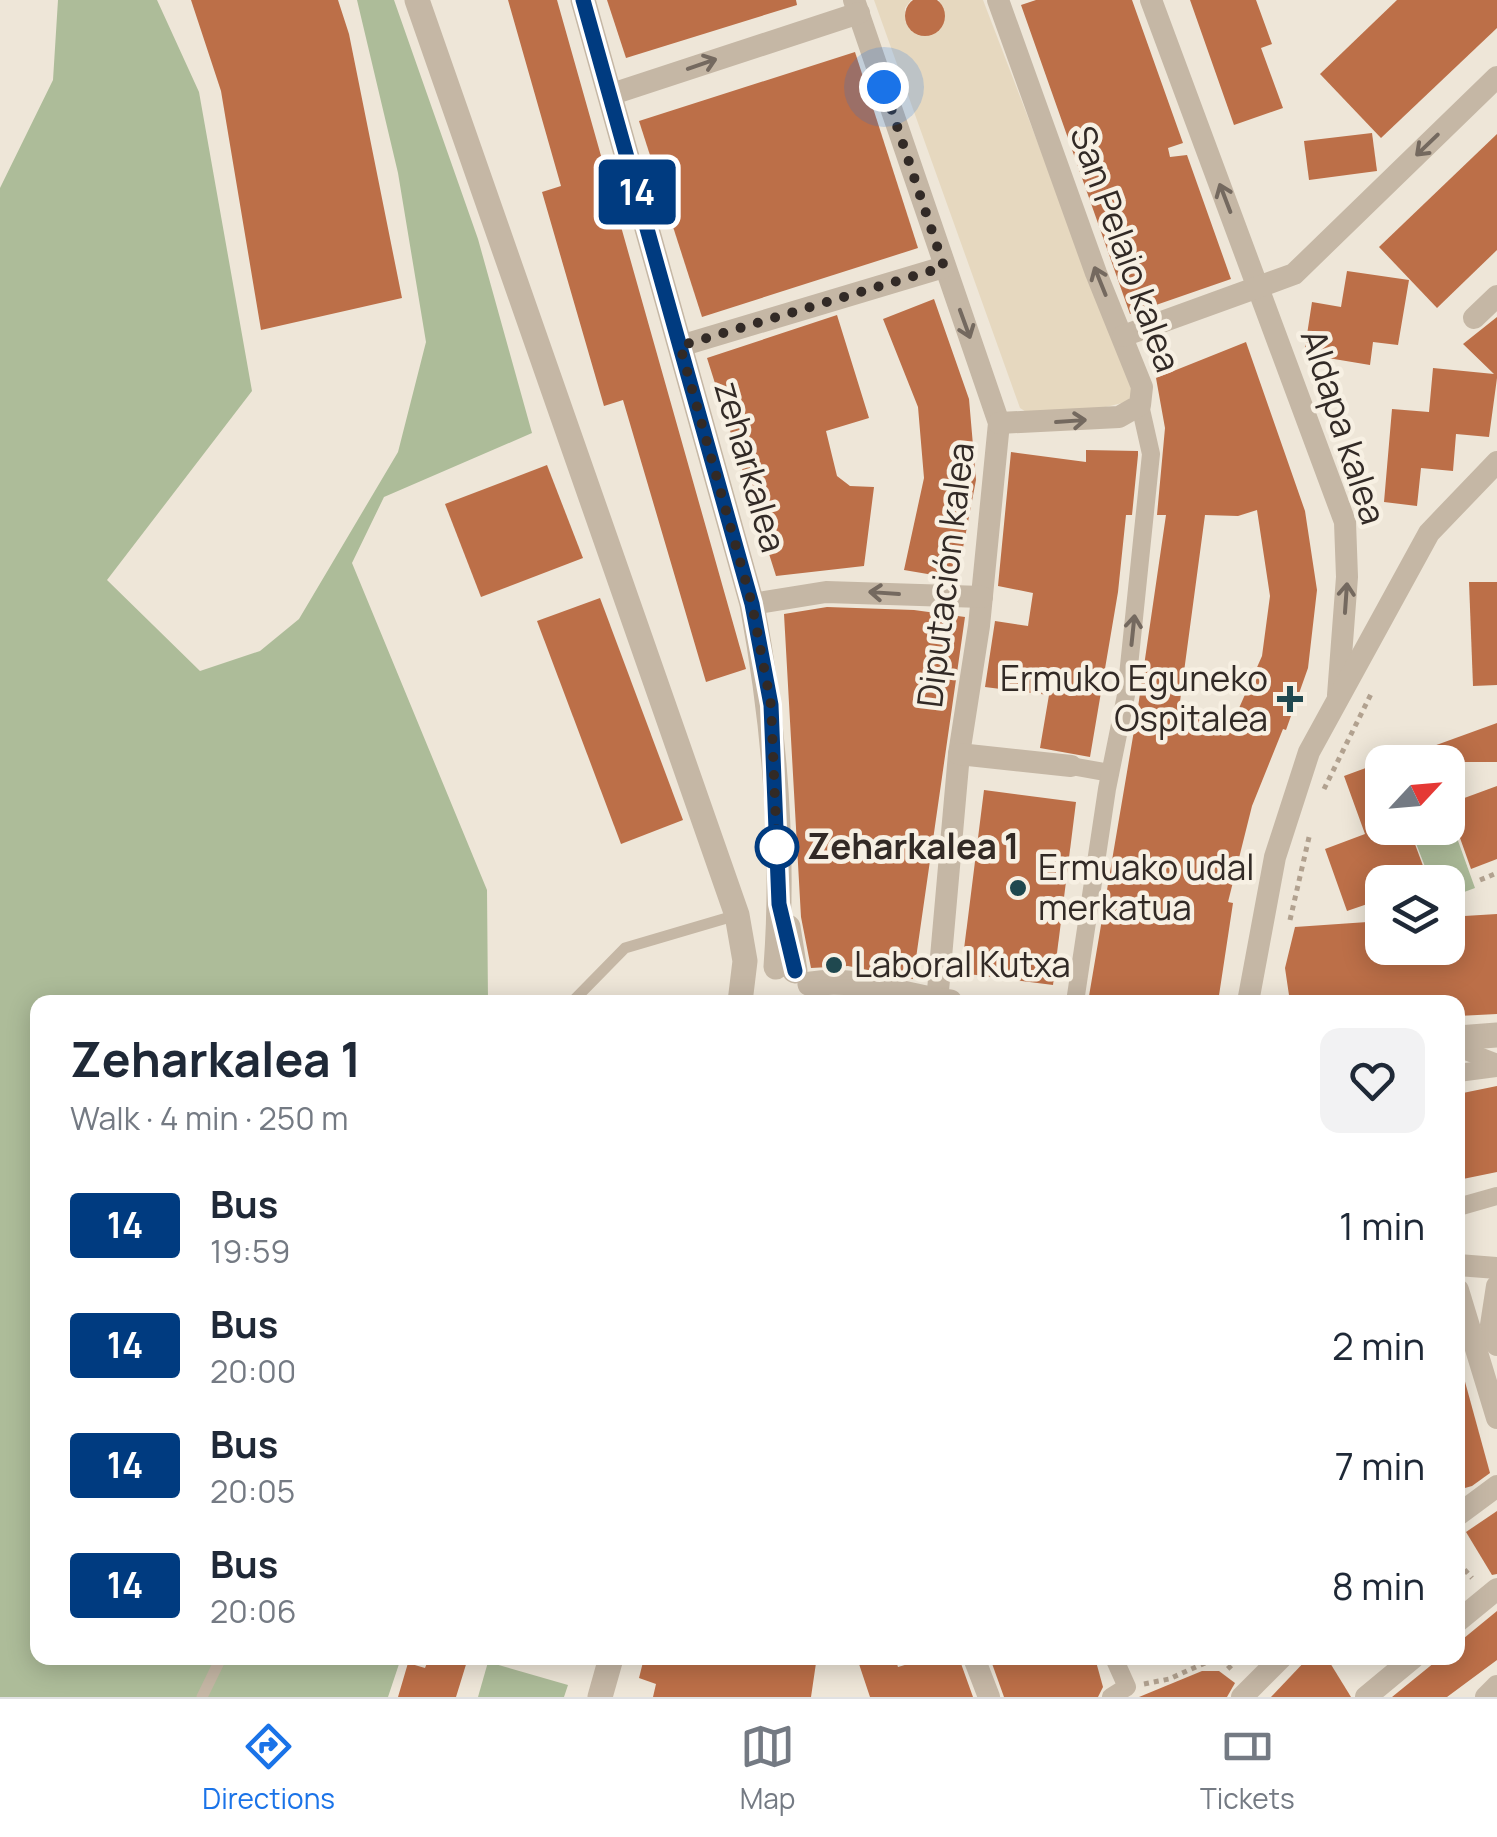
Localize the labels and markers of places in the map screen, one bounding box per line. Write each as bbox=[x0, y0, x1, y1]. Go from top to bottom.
place label: Ermuko Eguneko Ospitalea bbox=[1000, 654, 1268, 742]
marker: Ermuko Eguneko Ospitalea bbox=[1277, 686, 1303, 712]
place label: Zeharkalea 1 bbox=[807, 822, 1019, 870]
marker: Zeharkalea 1 bbox=[756, 826, 798, 868]
place label: Ermuako udal merkatua bbox=[1038, 843, 1254, 931]
marker: Ermuako udal merkatua bbox=[1007, 877, 1029, 899]
place label: Laboral Kutxa bbox=[854, 940, 1071, 988]
marker: Laboral Kutxa bbox=[823, 954, 845, 976]

